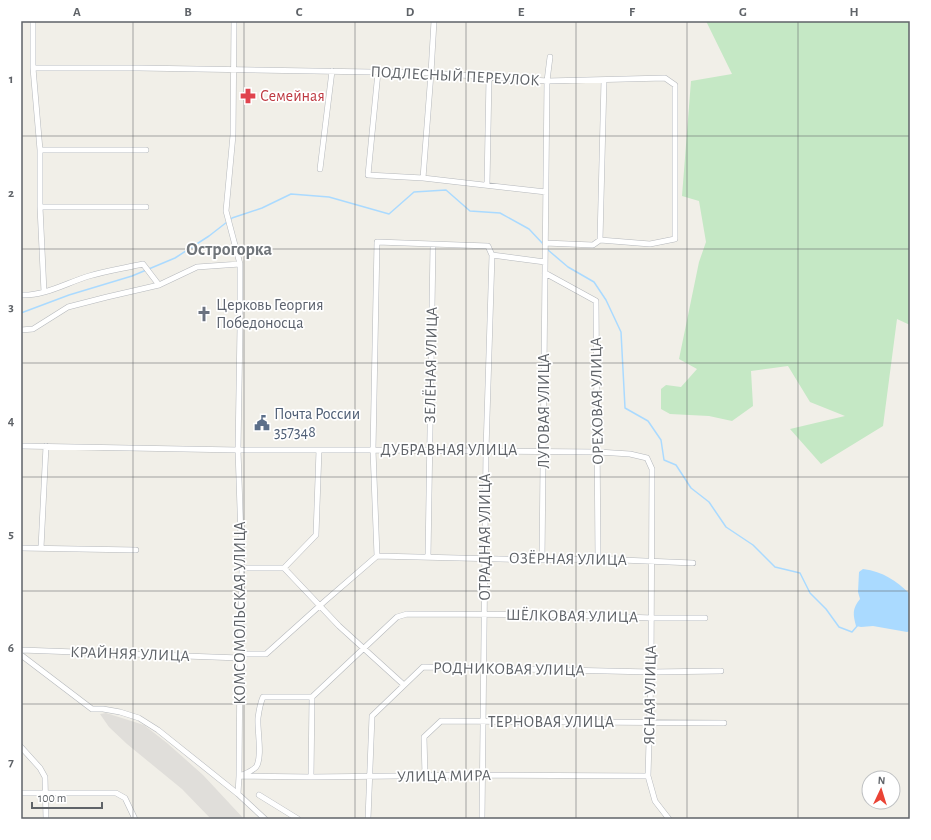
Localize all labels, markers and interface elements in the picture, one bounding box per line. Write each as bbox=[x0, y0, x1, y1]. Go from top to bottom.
text: A bbox=[73, 6, 81, 19]
text: B bbox=[184, 6, 192, 19]
text: C bbox=[296, 6, 303, 19]
text: D bbox=[406, 6, 415, 19]
text: E bbox=[518, 6, 525, 19]
text: F bbox=[629, 6, 636, 19]
text: G bbox=[739, 6, 747, 19]
text: H bbox=[849, 6, 859, 19]
street label: ПОДЛЕСНЫЙ ПЕРЕУЛОК bbox=[370, 63, 540, 88]
text: 1 bbox=[9, 73, 13, 86]
pharmacy icon: Семейная bbox=[239, 87, 257, 105]
place label: Семейная bbox=[260, 88, 325, 104]
text: 2 bbox=[8, 187, 14, 200]
district label: Острогорка bbox=[186, 241, 272, 259]
place label: Церковь Георгия Победоносца bbox=[216, 297, 324, 331]
text: 3 bbox=[8, 301, 14, 314]
church icon: Церковь Георгия Победоносца bbox=[195, 305, 213, 323]
street label: ЗЕЛЁНАЯ УЛИЦА bbox=[420, 306, 440, 423]
street label: ОРЕХОВАЯ УЛИЦА bbox=[588, 337, 606, 465]
street label: ЛУГОВАЯ УЛИЦА bbox=[536, 353, 552, 469]
place label: Почта России 357348 bbox=[274, 406, 360, 440]
public building icon: Почта России 357348 bbox=[253, 414, 271, 432]
text: 4 bbox=[8, 415, 15, 428]
street label: ДУБРАВНАЯ УЛИЦА bbox=[381, 442, 518, 458]
street label: ОТРАДНАЯ УЛИЦА bbox=[477, 473, 493, 601]
street label: КОМСОМОЛЬСКАЯ УЛИЦА bbox=[232, 521, 248, 705]
text: 5 bbox=[8, 528, 14, 541]
street label: ОЗЁРНАЯ УЛИЦА bbox=[509, 548, 628, 568]
street label: ШЁЛКОВАЯ УЛИЦА bbox=[506, 605, 639, 625]
text: 6 bbox=[8, 642, 14, 655]
street label: КРАЙНЯЯ УЛИЦА bbox=[70, 643, 191, 664]
street label: ЯСНАЯ УЛИЦА bbox=[641, 644, 659, 745]
street label: РОДНИКОВАЯ УЛИЦА bbox=[433, 660, 586, 678]
street label: ТЕРНОВАЯ УЛИЦА bbox=[488, 714, 615, 730]
text: 7 bbox=[8, 756, 14, 769]
street label: УЛИЦА МИРА bbox=[397, 767, 492, 785]
north arrow bbox=[861, 770, 901, 810]
text: N bbox=[877, 775, 886, 786]
scale bar bbox=[32, 784, 102, 810]
text: 100 m bbox=[38, 792, 66, 804]

